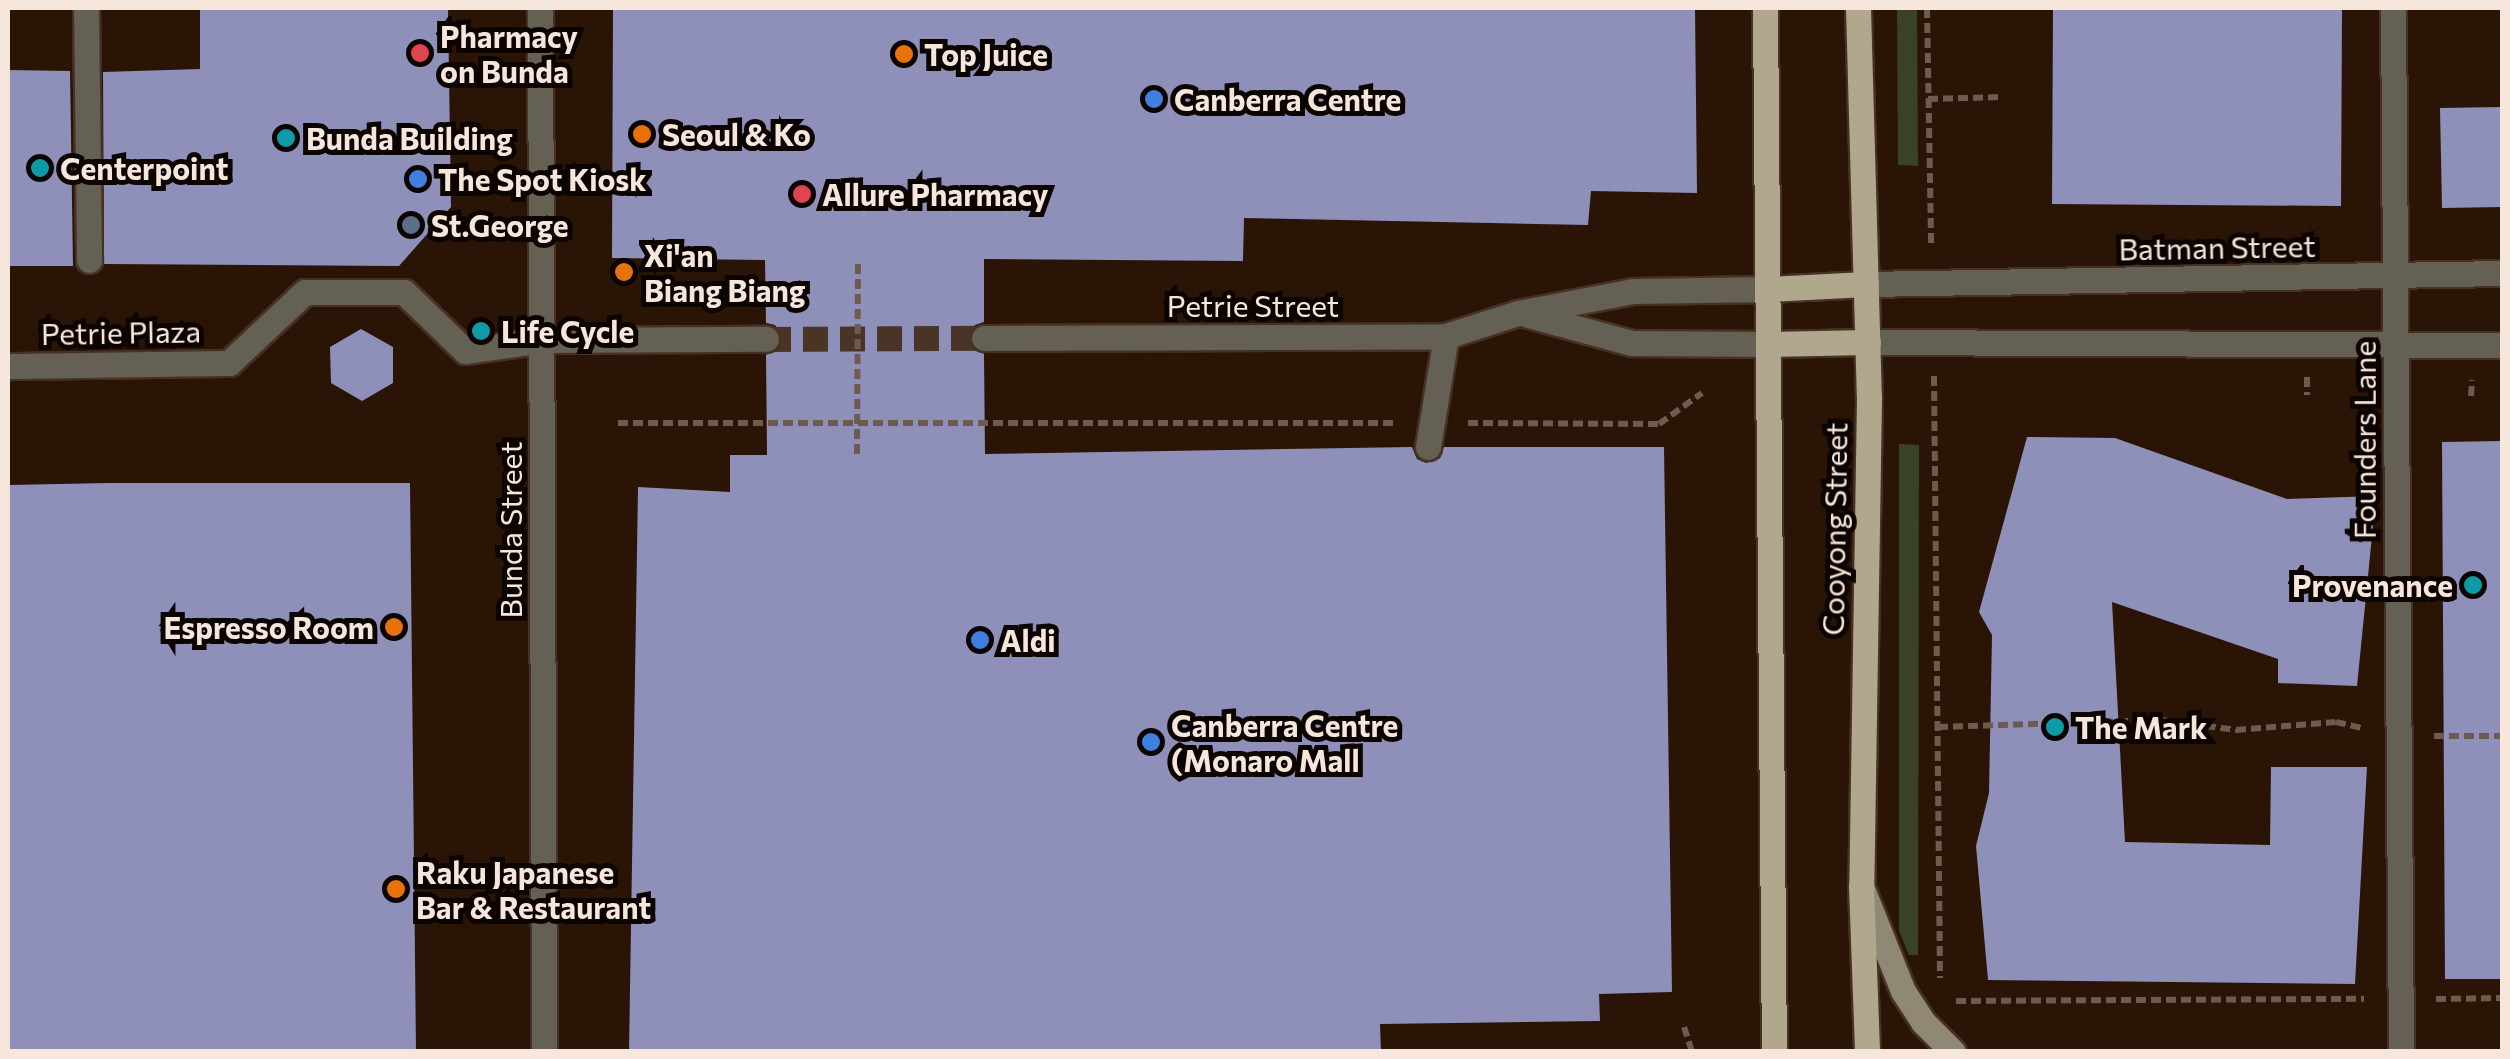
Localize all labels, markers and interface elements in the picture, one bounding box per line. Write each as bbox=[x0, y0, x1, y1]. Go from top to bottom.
place label: Pharmacy on Bunda bbox=[440, 18, 578, 88]
place label: Top Juice bbox=[924, 36, 1048, 72]
marker: Pharmacy on Bunda bbox=[409, 42, 431, 64]
marker: Top Juice bbox=[893, 43, 915, 65]
place label: Canberra Centre bbox=[1174, 81, 1401, 117]
marker: Canberra Centre bbox=[1143, 88, 1165, 110]
place label: Seoul & Ko bbox=[662, 116, 811, 152]
place label: Bunda Building bbox=[306, 120, 513, 156]
marker: Seoul & Ko bbox=[631, 123, 653, 145]
marker: Bunda Building bbox=[275, 127, 297, 149]
place label: Centerpoint bbox=[60, 150, 228, 186]
marker: Centerpoint bbox=[29, 157, 51, 179]
place label: The Spot Kiosk bbox=[438, 161, 646, 197]
marker: The Spot Kiosk bbox=[407, 168, 429, 190]
place label: Allure Pharmacy bbox=[822, 176, 1049, 212]
marker: Allure Pharmacy bbox=[791, 183, 813, 205]
place label: St.George bbox=[431, 207, 569, 243]
marker: St.George bbox=[400, 214, 422, 236]
street label: Batman Street bbox=[2118, 227, 2316, 267]
place label: Xi'an Biang Biang bbox=[644, 237, 805, 308]
marker: Xi'an Biang Biang bbox=[613, 261, 635, 283]
street label: Petrie Street bbox=[1167, 287, 1339, 323]
street label: Petrie Plaza bbox=[41, 313, 201, 351]
place label: Life Cycle bbox=[501, 313, 634, 349]
marker: Life Cycle bbox=[470, 320, 492, 342]
street label: Founders Lane bbox=[2346, 341, 2382, 539]
street label: Cooyong Street bbox=[1814, 422, 1854, 636]
street label: Bunda Street bbox=[492, 442, 528, 618]
place label: Provenance bbox=[2292, 567, 2453, 603]
marker: Provenance bbox=[2462, 574, 2484, 596]
place label: Espresso Room bbox=[164, 609, 374, 645]
marker: Espresso Room bbox=[383, 616, 405, 638]
place label: Aldi bbox=[1000, 622, 1056, 658]
marker: Aldi bbox=[969, 629, 991, 651]
place label: Canberra Centre (Monaro Mall bbox=[1171, 707, 1398, 778]
place label: The Mark bbox=[2075, 709, 2207, 745]
marker: The Mark bbox=[2044, 716, 2066, 738]
marker: Canberra Centre (Monaro Mall bbox=[1140, 731, 1162, 753]
place label: Raku Japanese Bar & Restaurant bbox=[416, 854, 651, 924]
marker: Raku Japanese Bar & Restaurant bbox=[385, 878, 407, 900]

